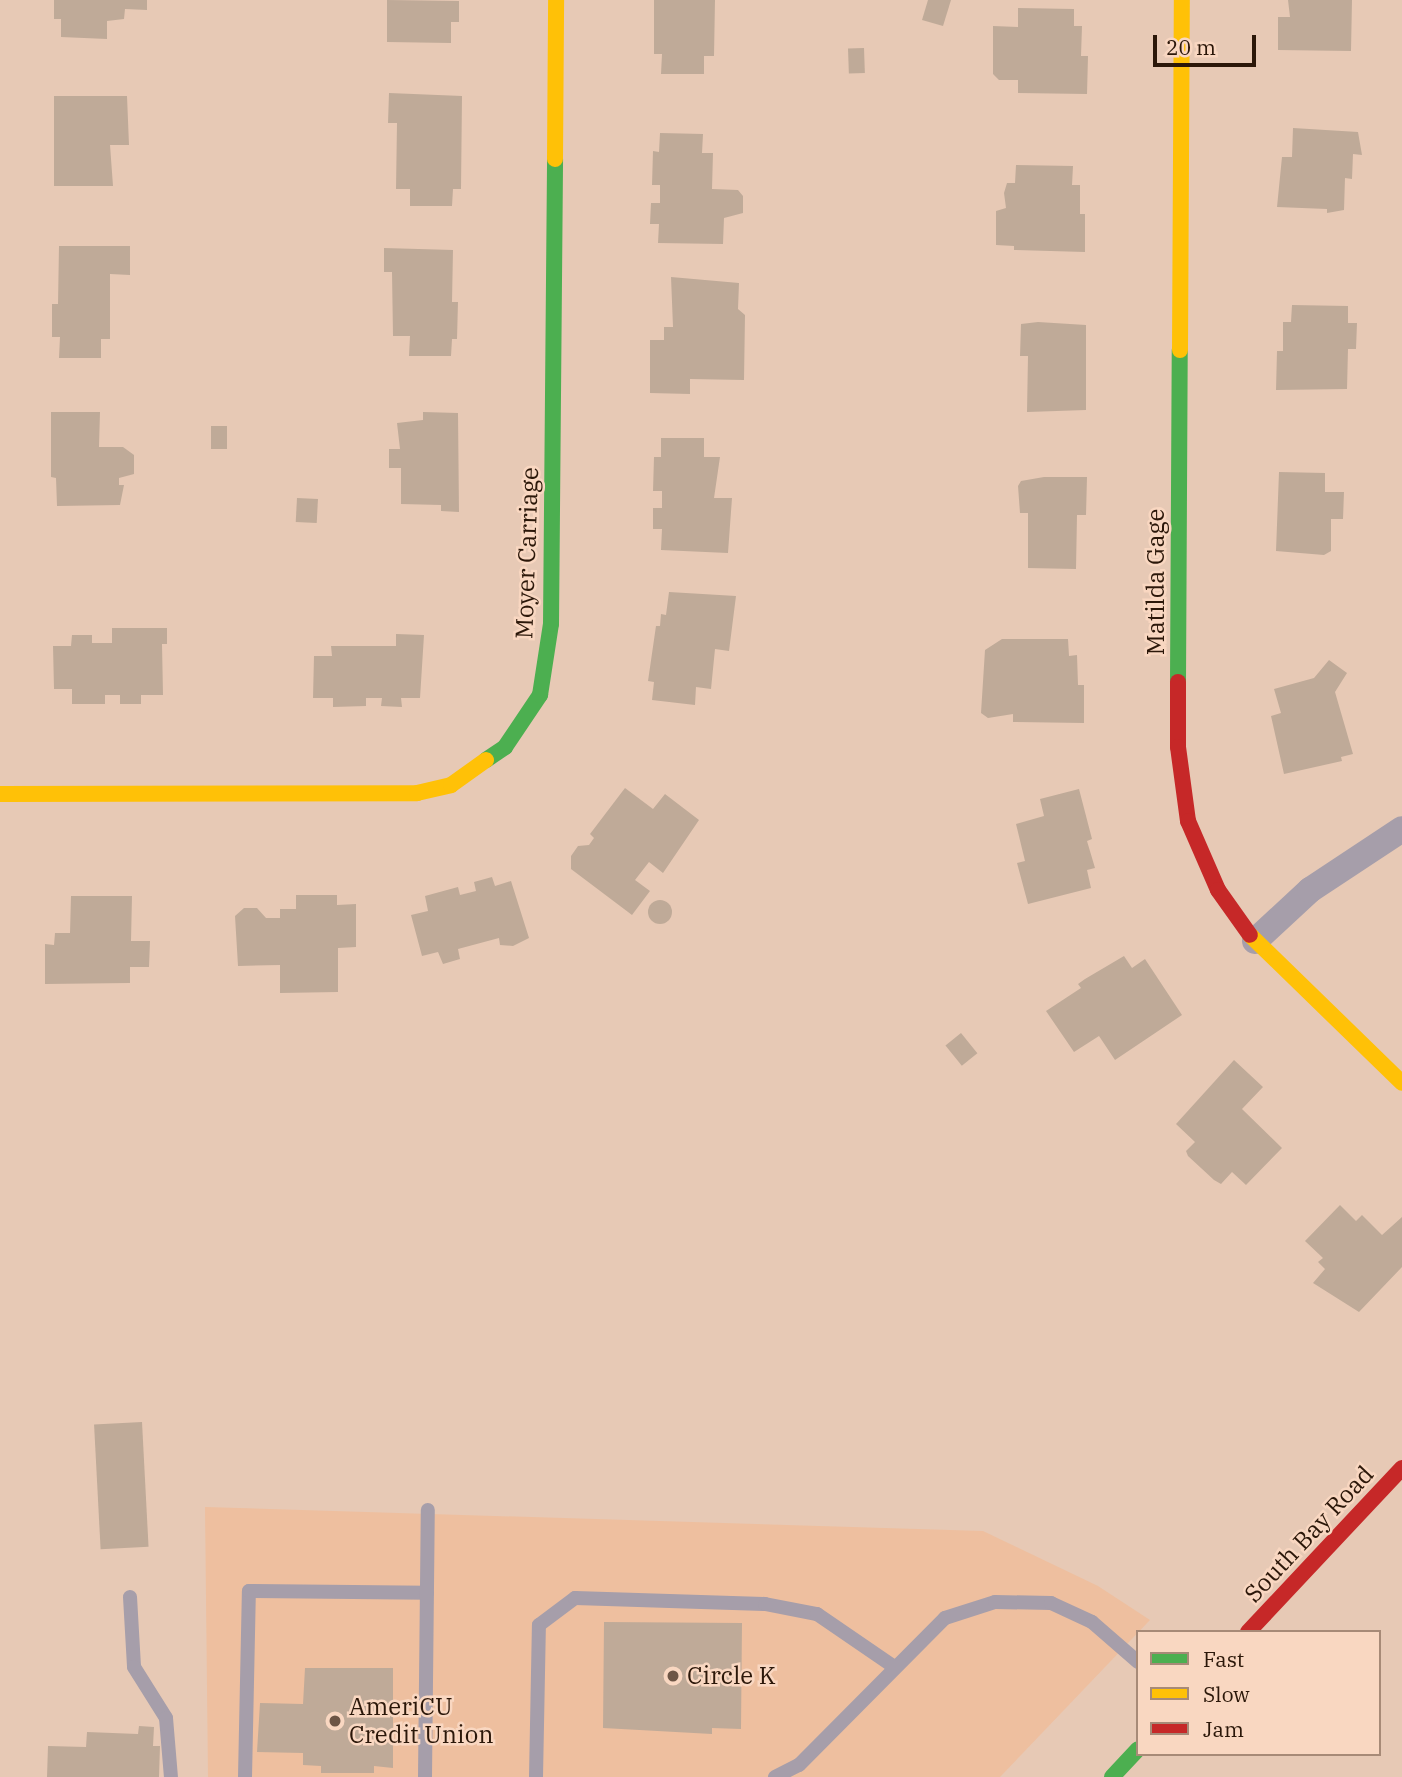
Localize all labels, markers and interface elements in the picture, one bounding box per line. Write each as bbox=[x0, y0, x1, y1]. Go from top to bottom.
scale bar bbox=[1157, 21, 1260, 65]
text: 20 m bbox=[1166, 33, 1216, 61]
street label: Moyer Carriage bbox=[510, 467, 544, 639]
street label: Matilda Gage bbox=[1142, 509, 1170, 655]
street label: South Bay Road bbox=[1238, 1460, 1380, 1608]
legend bbox=[1136, 1630, 1381, 1756]
text: Fast bbox=[1203, 1645, 1244, 1673]
place label: Circle K bbox=[687, 1662, 776, 1690]
marker: Circle K bbox=[665, 1668, 681, 1684]
text: Slow bbox=[1203, 1680, 1250, 1708]
place label: AmeriCU Credit Union bbox=[349, 1693, 494, 1749]
marker: AmeriCU Credit Union bbox=[327, 1713, 343, 1729]
text: Jam bbox=[1203, 1715, 1244, 1743]

